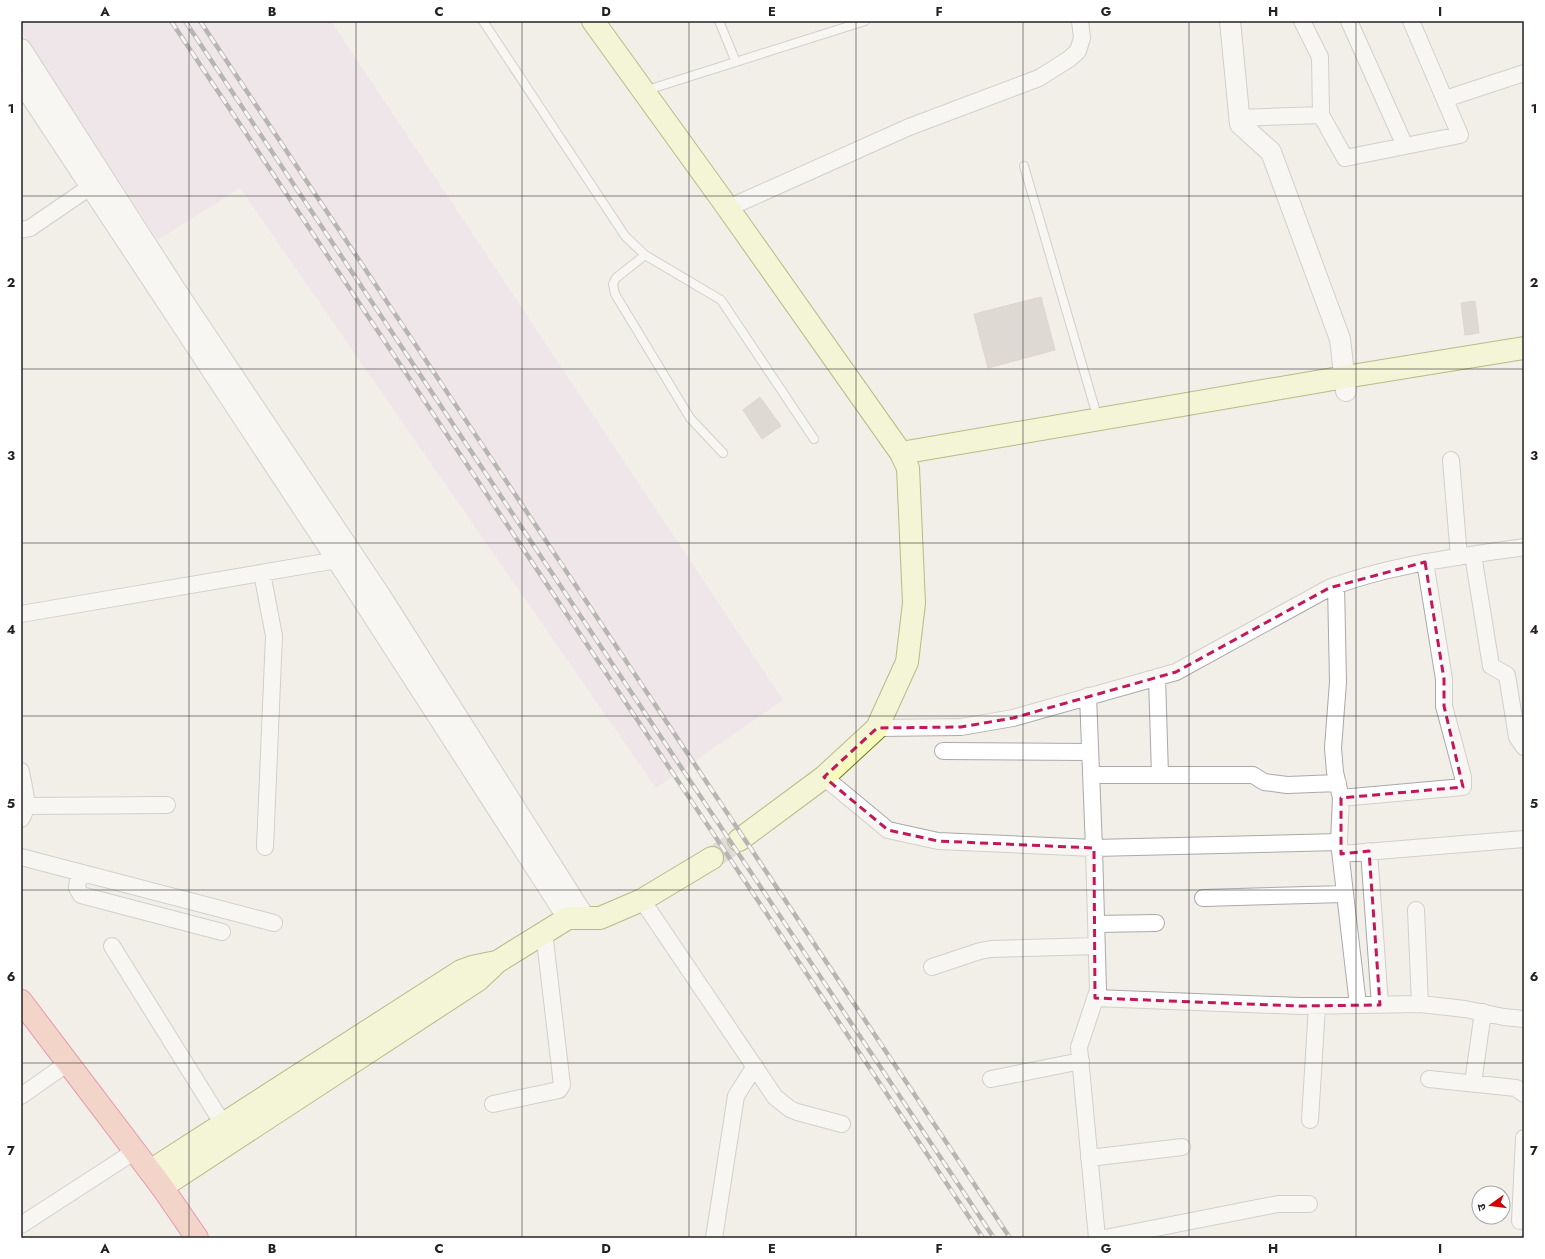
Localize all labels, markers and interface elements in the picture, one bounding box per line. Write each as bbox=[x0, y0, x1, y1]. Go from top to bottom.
text: A bbox=[99, 2, 110, 21]
text: B bbox=[268, 2, 277, 21]
text: C bbox=[434, 2, 444, 21]
text: D bbox=[601, 2, 611, 21]
text: E bbox=[768, 2, 776, 21]
text: F bbox=[935, 2, 943, 21]
text: G bbox=[1101, 2, 1112, 21]
text: H bbox=[1268, 2, 1278, 21]
text: I bbox=[1438, 2, 1442, 21]
text: 1 bbox=[8, 99, 14, 118]
text: 1 bbox=[1531, 99, 1537, 118]
text: 2 bbox=[7, 273, 15, 292]
text: 2 bbox=[1530, 273, 1538, 292]
text: 3 bbox=[7, 446, 15, 465]
text: 3 bbox=[1530, 446, 1538, 465]
text: 4 bbox=[6, 620, 16, 639]
text: 4 bbox=[1529, 620, 1539, 639]
text: 5 bbox=[7, 794, 15, 813]
text: 5 bbox=[1530, 794, 1538, 813]
text: 6 bbox=[7, 967, 16, 986]
text: 6 bbox=[1530, 967, 1539, 986]
text: 7 bbox=[7, 1141, 15, 1160]
text: 7 bbox=[1530, 1141, 1538, 1160]
north arrow bbox=[1471, 1185, 1511, 1225]
text: उ bbox=[1473, 1202, 1490, 1212]
text: A bbox=[99, 1239, 110, 1258]
text: B bbox=[268, 1239, 277, 1258]
text: C bbox=[434, 1239, 444, 1258]
text: D bbox=[601, 1239, 611, 1258]
text: E bbox=[768, 1239, 776, 1258]
text: F bbox=[935, 1239, 943, 1258]
text: G bbox=[1101, 1239, 1112, 1258]
text: H bbox=[1268, 1239, 1278, 1258]
text: I bbox=[1438, 1239, 1442, 1258]

